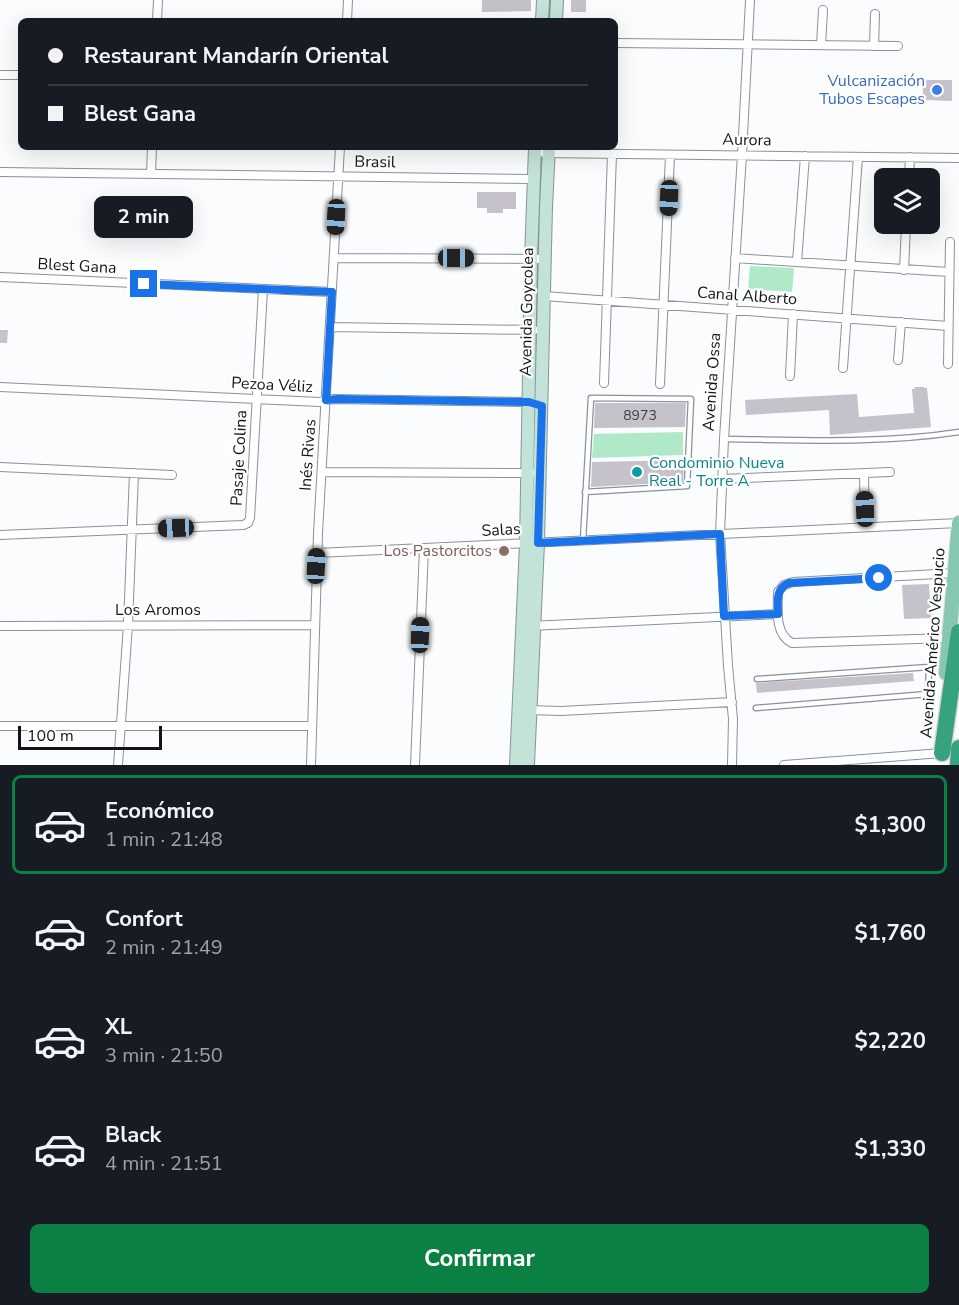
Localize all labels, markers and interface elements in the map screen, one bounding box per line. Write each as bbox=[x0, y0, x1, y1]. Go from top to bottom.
text: Restaurant Mandarín Oriental bbox=[84, 41, 388, 71]
place label: Vulcanización Tubos Escapes bbox=[819, 70, 925, 110]
marker: Vulcanización Tubos Escapes bbox=[930, 83, 944, 97]
text: Blest Gana bbox=[84, 99, 196, 129]
street label: Aurora bbox=[722, 129, 772, 151]
street label: Brasil bbox=[354, 151, 396, 173]
map controls bbox=[874, 168, 940, 234]
button: layers bbox=[874, 168, 940, 234]
car bbox=[659, 180, 679, 216]
callout: 2 min bbox=[94, 197, 194, 239]
car bbox=[326, 199, 346, 235]
text: 2 min bbox=[118, 203, 169, 230]
street label: Avenida Goycolea bbox=[515, 247, 539, 377]
car bbox=[438, 249, 474, 267]
street label: Blest Gana bbox=[37, 253, 117, 279]
route end bbox=[130, 270, 157, 297]
street label: Canal Alberto bbox=[696, 282, 798, 310]
street label: Avenida Ossa bbox=[698, 332, 726, 432]
street label: Pezoa Véliz bbox=[231, 372, 313, 398]
house number: 8973 bbox=[623, 406, 657, 425]
street label: Pasaje Colina bbox=[226, 410, 252, 506]
street label: Inés Rivas bbox=[295, 418, 321, 492]
place label: Condominio Nueva Real - Torre A bbox=[649, 452, 784, 492]
marker: Condominio Nueva Real - Torre A bbox=[630, 465, 644, 479]
car bbox=[855, 491, 875, 527]
car bbox=[158, 518, 194, 538]
street label: Salas bbox=[481, 518, 521, 542]
place label: Los Pastorcitos bbox=[384, 540, 492, 562]
marker: Los Pastorcitos bbox=[497, 544, 511, 558]
street label: Avenida Américo Vespucio bbox=[915, 547, 951, 739]
car bbox=[306, 548, 326, 584]
route start bbox=[865, 564, 892, 591]
street label: Los Aromos bbox=[115, 599, 201, 621]
car bbox=[410, 617, 430, 653]
scale bar bbox=[18, 723, 162, 750]
text: 100 m bbox=[27, 725, 74, 747]
text: Económico bbox=[105, 796, 214, 826]
icon: car bbox=[33, 798, 87, 852]
text: $1,300 bbox=[855, 810, 926, 840]
text: 1 min · 21:48 bbox=[105, 826, 223, 853]
text: Confort bbox=[105, 904, 183, 934]
icon: car bbox=[33, 906, 87, 960]
text: $1,760 bbox=[855, 918, 926, 948]
text: 2 min · 21:49 bbox=[105, 934, 223, 961]
text: XL bbox=[105, 1012, 132, 1042]
icon: car bbox=[33, 1014, 87, 1068]
text: $2,220 bbox=[855, 1026, 926, 1056]
text: 3 min · 21:50 bbox=[105, 1042, 223, 1069]
text: Black bbox=[105, 1120, 161, 1150]
icon: car bbox=[33, 1122, 87, 1176]
text: $1,330 bbox=[855, 1134, 926, 1164]
text: 4 min · 21:51 bbox=[105, 1150, 223, 1177]
button: Confirmar bbox=[30, 1224, 929, 1293]

